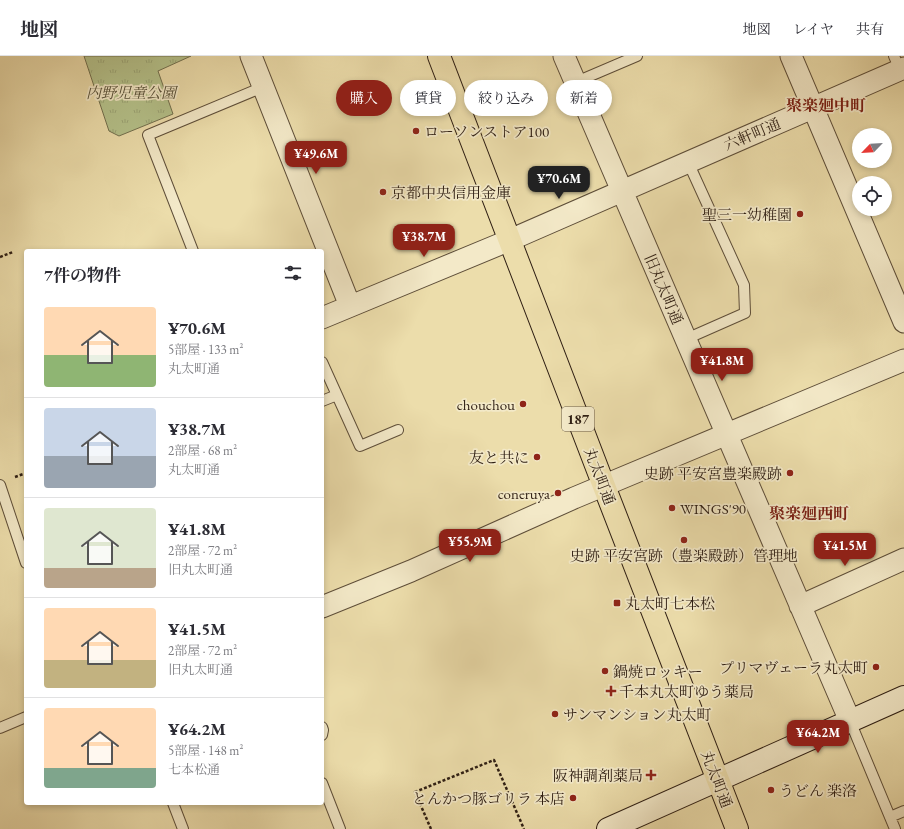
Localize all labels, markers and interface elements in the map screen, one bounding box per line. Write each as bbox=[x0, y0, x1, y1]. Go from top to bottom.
text: 地図 bbox=[20, 17, 58, 42]
text: 地図 bbox=[743, 20, 771, 38]
text: レイヤ bbox=[793, 20, 834, 38]
text: 共有 bbox=[856, 20, 884, 38]
chip: 購入 bbox=[336, 80, 392, 116]
chip: 賃貸 bbox=[400, 80, 456, 116]
chip: 絞り込み bbox=[464, 80, 548, 116]
chip: 新着 bbox=[556, 80, 612, 116]
park label: 内野児童公園 bbox=[86, 83, 179, 102]
district label: 聚楽廻中町 bbox=[786, 95, 866, 116]
street label: 六軒町通 bbox=[721, 114, 783, 154]
place label: ローソンストア100 bbox=[424, 122, 549, 141]
marker: ローソンストア100 bbox=[411, 126, 421, 136]
north arrow bbox=[852, 128, 892, 168]
map controls bbox=[852, 128, 892, 216]
pin: ¥49.6M bbox=[283, 141, 349, 175]
text: ¥49.6M bbox=[294, 145, 338, 162]
pin: ¥70.6M bbox=[526, 166, 592, 200]
text: ¥70.6M bbox=[537, 170, 581, 187]
button: locate bbox=[852, 176, 892, 216]
place label: 京都中央信用金庫 bbox=[391, 183, 511, 202]
marker: 京都中央信用金庫 bbox=[378, 187, 388, 197]
place label: 聖三一幼稚園 bbox=[702, 205, 792, 224]
marker: 聖三一幼稚園 bbox=[795, 209, 805, 219]
pin: ¥38.7M bbox=[391, 224, 457, 258]
text: ¥38.7M bbox=[402, 228, 446, 245]
street label: 旧丸太町通 bbox=[641, 251, 687, 327]
icon: filters bbox=[282, 262, 304, 284]
text: 7件の物件 bbox=[44, 264, 121, 286]
text: ¥70.6M bbox=[168, 317, 226, 339]
icon: home bbox=[76, 323, 124, 371]
text: 5部屋 · 133 m² bbox=[168, 341, 243, 358]
pin: ¥41.8M bbox=[689, 348, 755, 382]
text: ¥41.8M bbox=[700, 352, 744, 369]
text: 丸太町通 bbox=[168, 360, 220, 377]
place label: chouchou bbox=[457, 395, 515, 414]
marker: chouchou bbox=[518, 399, 528, 409]
road number: 187 bbox=[562, 407, 594, 431]
text: ¥38.7M bbox=[168, 418, 226, 440]
icon: home bbox=[76, 424, 124, 472]
text: 2部屋 · 68 m² bbox=[168, 442, 237, 459]
street label: 丸太町通 bbox=[580, 445, 620, 507]
place label: 友と共に bbox=[469, 448, 529, 467]
marker: 友と共に bbox=[532, 452, 542, 462]
text: 丸太町通 bbox=[168, 461, 220, 478]
place label: 史跡 平安宮豊楽殿跡 bbox=[644, 464, 782, 483]
marker: 史跡 平安宮豊楽殿跡 bbox=[785, 468, 795, 478]
place label: coneruya bbox=[498, 484, 550, 503]
marker: coneruya bbox=[553, 488, 563, 498]
place label: WINGS'90 bbox=[680, 499, 746, 518]
marker: WINGS'90 bbox=[667, 503, 677, 513]
district label: 聚楽廻西町 bbox=[769, 503, 849, 524]
text: ¥41.8M bbox=[168, 518, 226, 540]
icon: home bbox=[76, 524, 124, 572]
pin: ¥55.9M bbox=[437, 529, 503, 563]
text: ¥55.9M bbox=[448, 533, 492, 550]
pin: ¥41.5M bbox=[812, 533, 878, 567]
marker: 史跡 平安宮跡（豊楽殿跡）管理地 bbox=[679, 535, 689, 545]
text: ¥41.5M bbox=[823, 537, 867, 554]
text: 2部屋 · 72 m² bbox=[168, 542, 237, 559]
place label: 史跡 平安宮跡（豊楽殿跡）管理地 bbox=[570, 546, 798, 565]
text: 旧丸太町通 bbox=[168, 561, 233, 578]
place label: 丸太町七本松 bbox=[625, 594, 715, 613]
marker: 丸太町七本松 bbox=[612, 598, 622, 608]
text: ¥41.5M bbox=[168, 618, 226, 640]
icon: home bbox=[76, 624, 124, 672]
text: 2部屋 · 72 m² bbox=[168, 642, 237, 659]
place label: プリマヴェーラ丸太町 bbox=[719, 658, 868, 677]
text: 旧丸太町通 bbox=[168, 661, 233, 678]
place label: 鍋焼ロッキー bbox=[613, 662, 703, 681]
marker: プリマヴェーラ丸太町 bbox=[871, 662, 881, 672]
marker: 鍋焼ロッキー bbox=[600, 666, 610, 676]
place label: 千本丸太町ゆう薬局 bbox=[619, 682, 754, 701]
marker: 千本丸太町ゆう薬局 bbox=[606, 686, 616, 696]
place label: サンマンション丸太町 bbox=[563, 705, 712, 724]
marker: サンマンション丸太町 bbox=[550, 709, 560, 719]
text: ¥64.2M bbox=[168, 718, 226, 740]
pin: ¥64.2M bbox=[785, 720, 851, 754]
icon: home bbox=[76, 724, 124, 772]
text: ¥64.2M bbox=[796, 724, 840, 741]
text: 5部屋 · 148 m² bbox=[168, 742, 243, 759]
street label: 丸太町通 bbox=[697, 748, 737, 810]
text: 七本松通 bbox=[168, 761, 220, 778]
place label: 阪神調剤薬局 bbox=[553, 766, 643, 785]
marker: 阪神調剤薬局 bbox=[646, 770, 656, 780]
place label: うどん 楽洛 bbox=[779, 781, 857, 800]
marker: うどん 楽洛 bbox=[766, 785, 776, 795]
place label: とんかつ豚ゴリラ 本店 bbox=[412, 789, 565, 808]
marker: とんかつ豚ゴリラ 本店 bbox=[568, 793, 578, 803]

